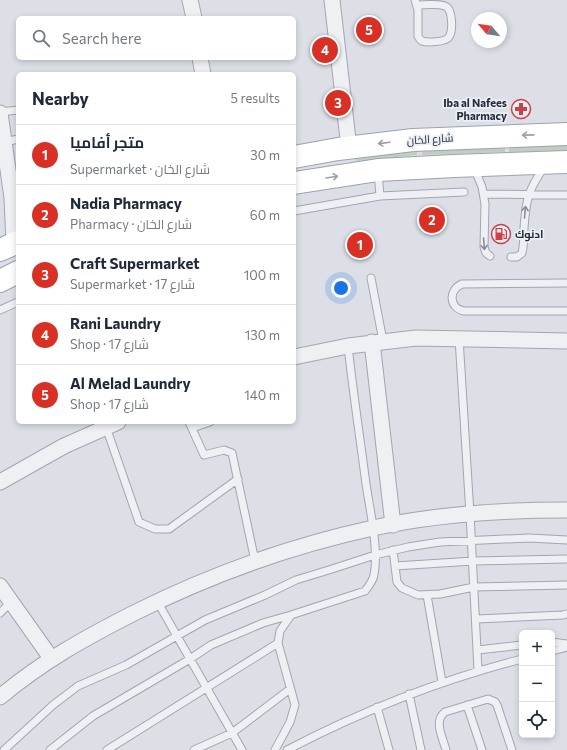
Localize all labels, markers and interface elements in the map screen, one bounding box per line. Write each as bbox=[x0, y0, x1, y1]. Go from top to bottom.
north arrow bbox=[471, 12, 507, 48]
pin: 5 bbox=[356, 15, 382, 45]
search box bbox=[16, 16, 296, 60]
icon: search bbox=[30, 27, 52, 49]
text: Search here bbox=[62, 29, 141, 47]
pin: 4 bbox=[312, 35, 338, 65]
text: Nearby bbox=[32, 88, 89, 109]
pin: 3 bbox=[325, 88, 351, 118]
text: 5 results bbox=[230, 90, 280, 106]
place label: Iba al Nafees Pharmacy bbox=[443, 96, 507, 122]
pharmacy icon: Iba al Nafees Pharmacy bbox=[510, 98, 532, 120]
street label: شارع الخان bbox=[406, 130, 454, 149]
one-way arrow bbox=[522, 131, 535, 139]
text: متجر أفاميا bbox=[70, 133, 144, 151]
one-way arrow bbox=[378, 139, 391, 147]
text: 1 bbox=[42, 147, 48, 163]
text: 30 m bbox=[250, 147, 280, 163]
text: Supermarket · شارع الخان bbox=[70, 161, 210, 177]
one-way arrow bbox=[326, 173, 339, 181]
text: Nadia Pharmacy bbox=[70, 194, 182, 212]
pin: 2 bbox=[419, 205, 445, 235]
one-way arrow bbox=[522, 206, 529, 219]
text: 2 bbox=[41, 207, 49, 223]
text: 60 m bbox=[250, 207, 280, 223]
text: Pharmacy · شارع الخان bbox=[70, 216, 192, 232]
fuel station icon: ادنوك bbox=[490, 223, 512, 245]
place label: ادنوك bbox=[515, 227, 543, 242]
pin: 1 bbox=[347, 230, 373, 260]
one-way arrow bbox=[481, 237, 488, 250]
text: Craft Supermarket bbox=[70, 254, 200, 272]
text: 3 bbox=[41, 267, 49, 283]
text: 100 m bbox=[244, 267, 280, 283]
text: Supermarket · شارع 17 bbox=[70, 276, 195, 292]
your location bbox=[331, 278, 351, 298]
text: Rani Laundry bbox=[70, 314, 161, 332]
text: 4 bbox=[41, 327, 49, 343]
text: 130 m bbox=[245, 327, 280, 343]
text: Shop · شارع 17 bbox=[70, 336, 149, 352]
text: Al Melad Laundry bbox=[70, 374, 191, 392]
text: 5 bbox=[41, 387, 49, 403]
text: 140 m bbox=[244, 387, 280, 403]
text: Shop · شارع 17 bbox=[70, 396, 149, 412]
map controls bbox=[519, 630, 555, 738]
button: + bbox=[519, 630, 555, 666]
button: − bbox=[519, 666, 555, 702]
button: locate bbox=[519, 702, 555, 738]

